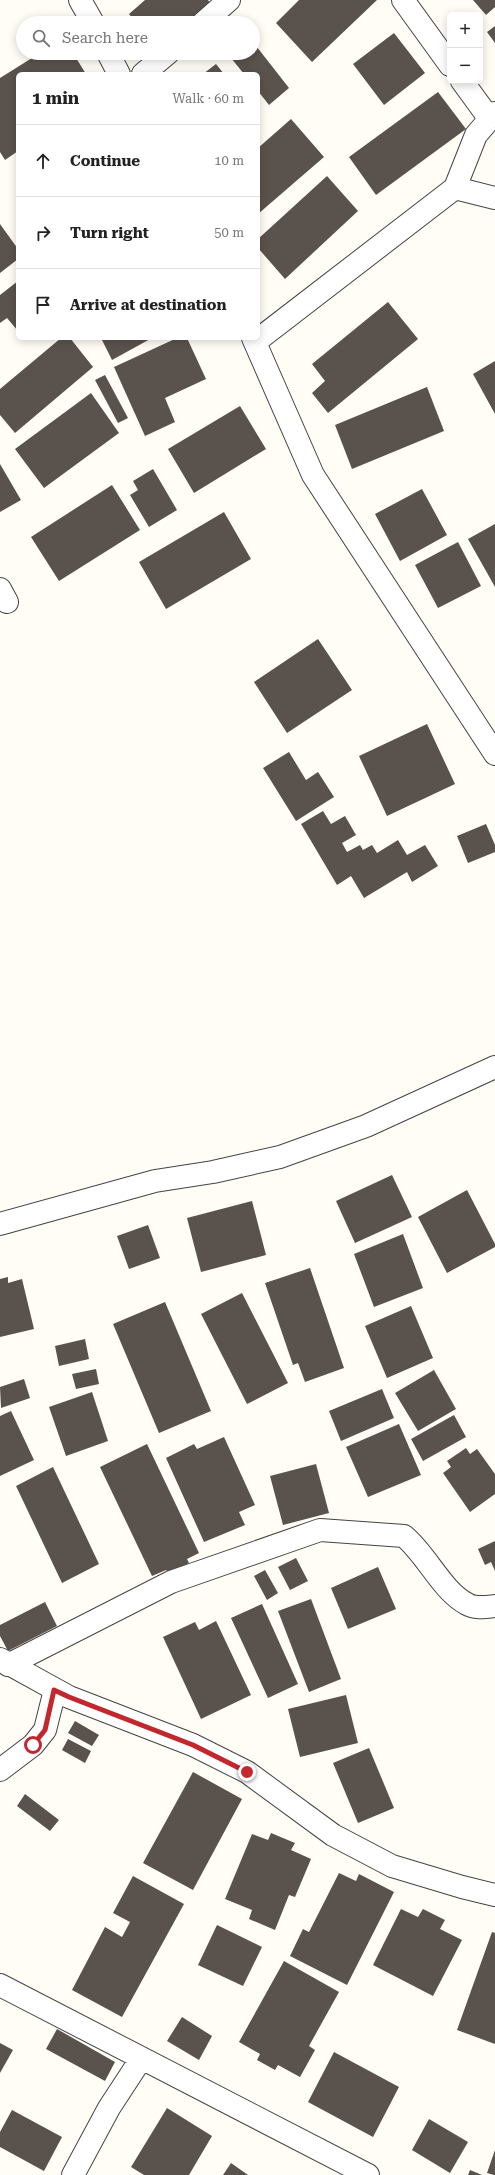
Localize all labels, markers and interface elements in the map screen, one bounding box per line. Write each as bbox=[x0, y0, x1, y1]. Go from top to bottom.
map controls bbox=[447, 12, 483, 84]
button: + bbox=[447, 12, 483, 48]
search box bbox=[16, 16, 260, 60]
icon: search bbox=[30, 27, 52, 49]
text: Search here bbox=[62, 29, 148, 47]
button: − bbox=[447, 48, 483, 84]
text: 1 min bbox=[32, 88, 79, 108]
text: Walk · 60 m bbox=[172, 91, 244, 106]
icon: ahead bbox=[32, 150, 54, 172]
text: Continue bbox=[70, 152, 140, 170]
text: 10 m bbox=[214, 153, 244, 168]
icon: right bbox=[32, 222, 54, 244]
text: Turn right bbox=[70, 224, 149, 242]
text: 50 m bbox=[214, 225, 244, 240]
icon: arrive bbox=[32, 294, 54, 316]
text: Arrive at destination bbox=[70, 296, 226, 314]
route start bbox=[24, 1736, 42, 1754]
route end bbox=[238, 1763, 256, 1781]

